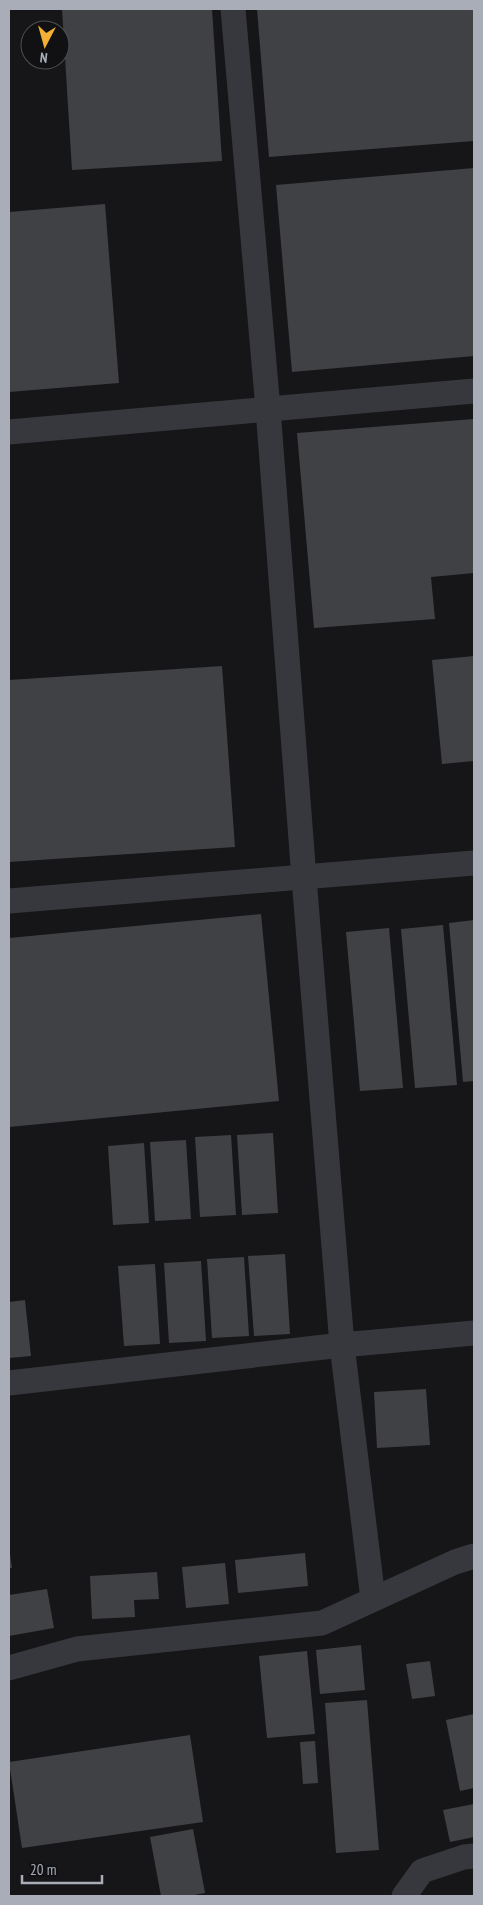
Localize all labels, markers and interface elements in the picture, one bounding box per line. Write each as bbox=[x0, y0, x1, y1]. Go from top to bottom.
north arrow bbox=[20, 20, 70, 70]
text: N bbox=[39, 49, 48, 67]
scale bar bbox=[22, 1852, 102, 1884]
text: 20 m bbox=[30, 1860, 56, 1879]

